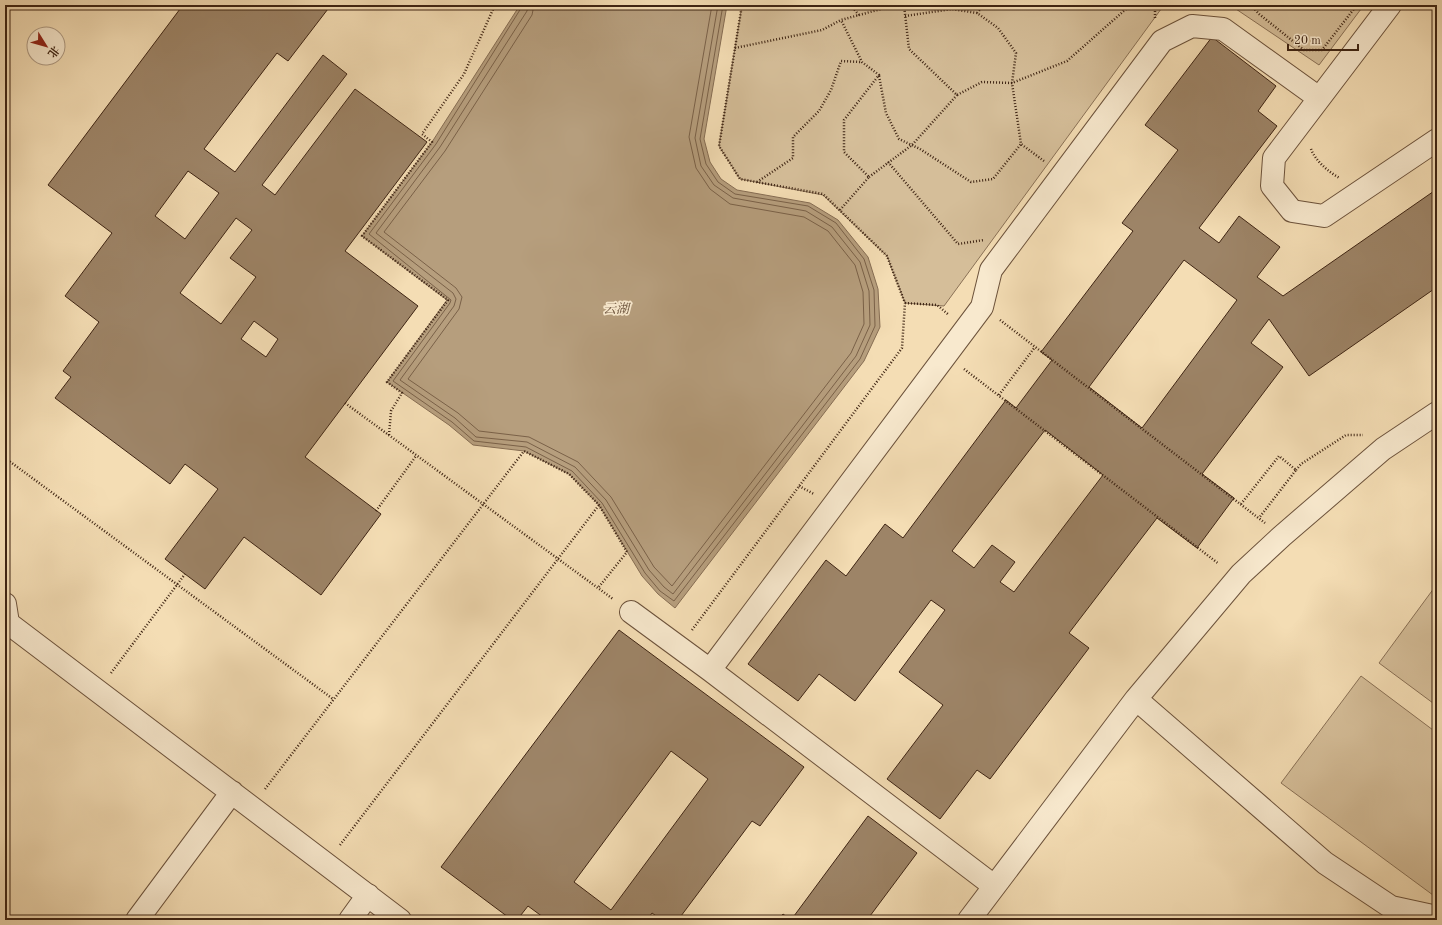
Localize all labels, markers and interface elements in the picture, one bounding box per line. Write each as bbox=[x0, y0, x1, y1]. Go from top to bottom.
north arrow bbox=[26, 26, 66, 66]
scale bar bbox=[1288, 26, 1358, 52]
text: 20 m bbox=[1294, 35, 1321, 47]
text: 北 bbox=[45, 43, 61, 59]
water label: 云湖 bbox=[603, 302, 631, 316]

